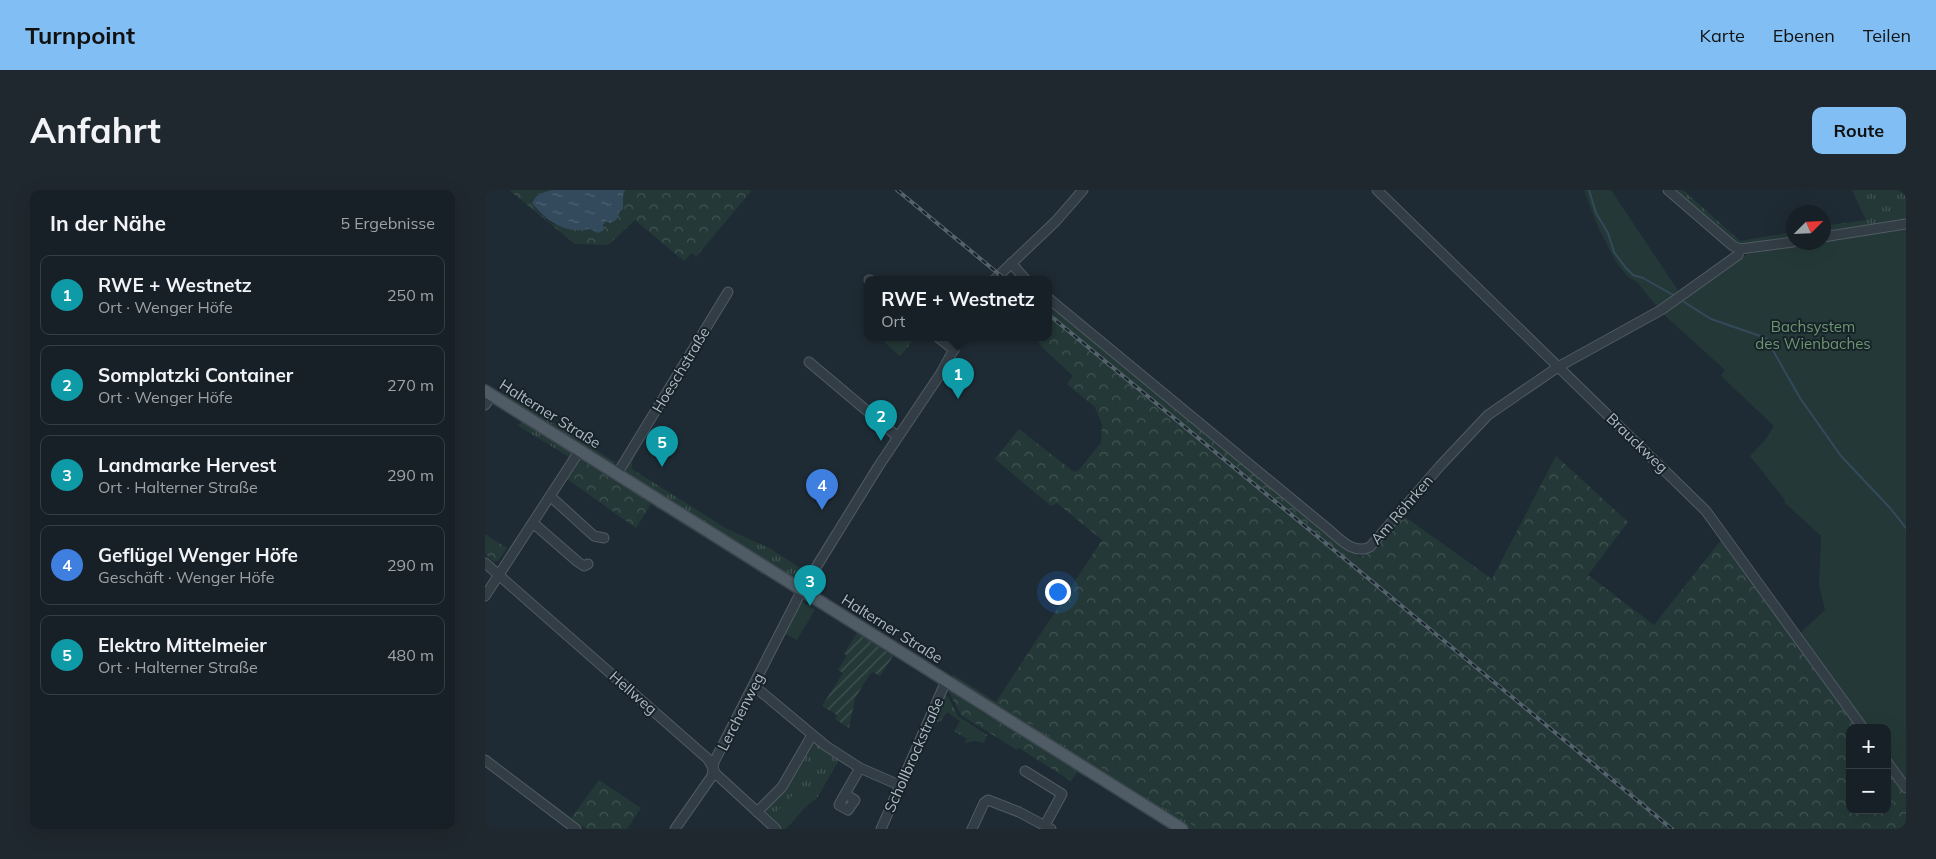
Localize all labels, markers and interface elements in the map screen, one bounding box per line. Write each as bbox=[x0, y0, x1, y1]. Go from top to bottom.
text: Turnpoint bbox=[25, 20, 135, 50]
text: Karte bbox=[1699, 24, 1745, 47]
text: Ebenen bbox=[1773, 24, 1835, 47]
text: Teilen bbox=[1863, 24, 1911, 47]
button: Route bbox=[1812, 107, 1906, 154]
text: Anfahrt bbox=[30, 108, 161, 152]
north arrow bbox=[1786, 205, 1831, 250]
text: In der Nähe bbox=[50, 210, 166, 236]
text: 5 Ergebnisse bbox=[340, 213, 435, 233]
text: RWE + Westnetz bbox=[98, 273, 252, 297]
popup bbox=[864, 276, 1052, 341]
text: 1 bbox=[62, 285, 72, 305]
text: 250 m bbox=[387, 285, 434, 305]
text: RWE + Westnetz bbox=[881, 287, 1035, 311]
text: Ort · Wenger Höfe bbox=[98, 297, 233, 317]
text: Ort bbox=[881, 311, 905, 331]
park label: Bachsystem des Wienbaches bbox=[1755, 317, 1871, 353]
street label: Hoeschstraße bbox=[648, 323, 714, 416]
pin: 1 bbox=[942, 358, 974, 399]
text: Somplatzki Container bbox=[98, 363, 293, 387]
text: 2 bbox=[62, 375, 72, 395]
text: 270 m bbox=[387, 375, 434, 395]
street label: Halterner Straße bbox=[496, 375, 604, 452]
text: Ort · Wenger Höfe bbox=[98, 387, 233, 407]
pin: 2 bbox=[865, 400, 897, 441]
street label: Brauckweg bbox=[1603, 409, 1672, 477]
pin: 5 bbox=[646, 426, 678, 467]
text: Landmarke Hervest bbox=[98, 453, 276, 477]
text: 3 bbox=[62, 465, 72, 485]
text: 290 m bbox=[387, 465, 434, 485]
pin: 4 bbox=[806, 469, 838, 510]
street label: Am Röhrken bbox=[1366, 471, 1437, 548]
text: Ort · Halterner Straße bbox=[98, 477, 258, 497]
text: Geflügel Wenger Höfe bbox=[98, 543, 298, 567]
text: 4 bbox=[62, 555, 72, 575]
text: 290 m bbox=[387, 555, 434, 575]
pin: 3 bbox=[794, 565, 826, 606]
text: Geschäft · Wenger Höfe bbox=[98, 567, 274, 587]
your location bbox=[1045, 579, 1071, 605]
street label: Halterner Straße bbox=[838, 590, 946, 667]
text: Elektro Mittelmeier bbox=[98, 633, 267, 657]
text: 5 bbox=[62, 645, 72, 665]
text: 480 m bbox=[387, 645, 434, 665]
text: Ort · Halterner Straße bbox=[98, 657, 258, 677]
street label: Hellweg bbox=[606, 667, 661, 718]
street label: Lerchenweg bbox=[713, 670, 768, 754]
street label: Schollbrockstraße bbox=[880, 694, 947, 815]
map controls bbox=[1846, 724, 1891, 814]
button: + bbox=[1846, 724, 1891, 769]
button: − bbox=[1846, 769, 1891, 814]

